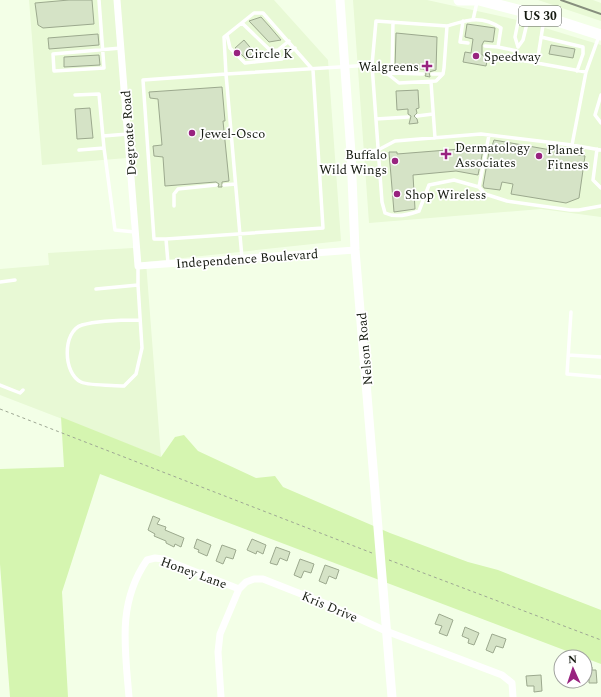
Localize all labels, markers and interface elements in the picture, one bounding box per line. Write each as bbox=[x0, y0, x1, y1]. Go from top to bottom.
road number: US 30 bbox=[519, 6, 561, 26]
place label: Circle K bbox=[245, 44, 293, 64]
place label: Speedway bbox=[484, 47, 541, 67]
marker: Circle K bbox=[232, 48, 242, 58]
marker: Speedway bbox=[471, 51, 481, 61]
place label: Walgreens bbox=[358, 57, 419, 77]
marker: Walgreens bbox=[422, 61, 432, 71]
street label: Degroate Road bbox=[116, 90, 142, 176]
place label: Jewel-Osco bbox=[200, 124, 265, 144]
marker: Jewel-Osco bbox=[187, 128, 197, 138]
place label: Dermatology Associates bbox=[455, 138, 531, 173]
place label: Planet Fitness bbox=[547, 140, 589, 175]
place label: Buffalo Wild Wings bbox=[319, 145, 387, 180]
marker: Dermatology Associates bbox=[440, 148, 452, 160]
marker: Planet Fitness bbox=[534, 151, 544, 161]
marker: Buffalo Wild Wings bbox=[390, 156, 400, 166]
place label: Shop Wireless bbox=[405, 185, 486, 205]
marker: Shop Wireless bbox=[392, 189, 402, 199]
street label: Independence Boulevard bbox=[175, 244, 319, 274]
street label: Nelson Road bbox=[352, 312, 378, 386]
street label: Honey Lane bbox=[158, 552, 230, 594]
street label: Kris Drive bbox=[298, 586, 361, 628]
north arrow bbox=[553, 649, 593, 689]
text: N bbox=[568, 651, 577, 668]

